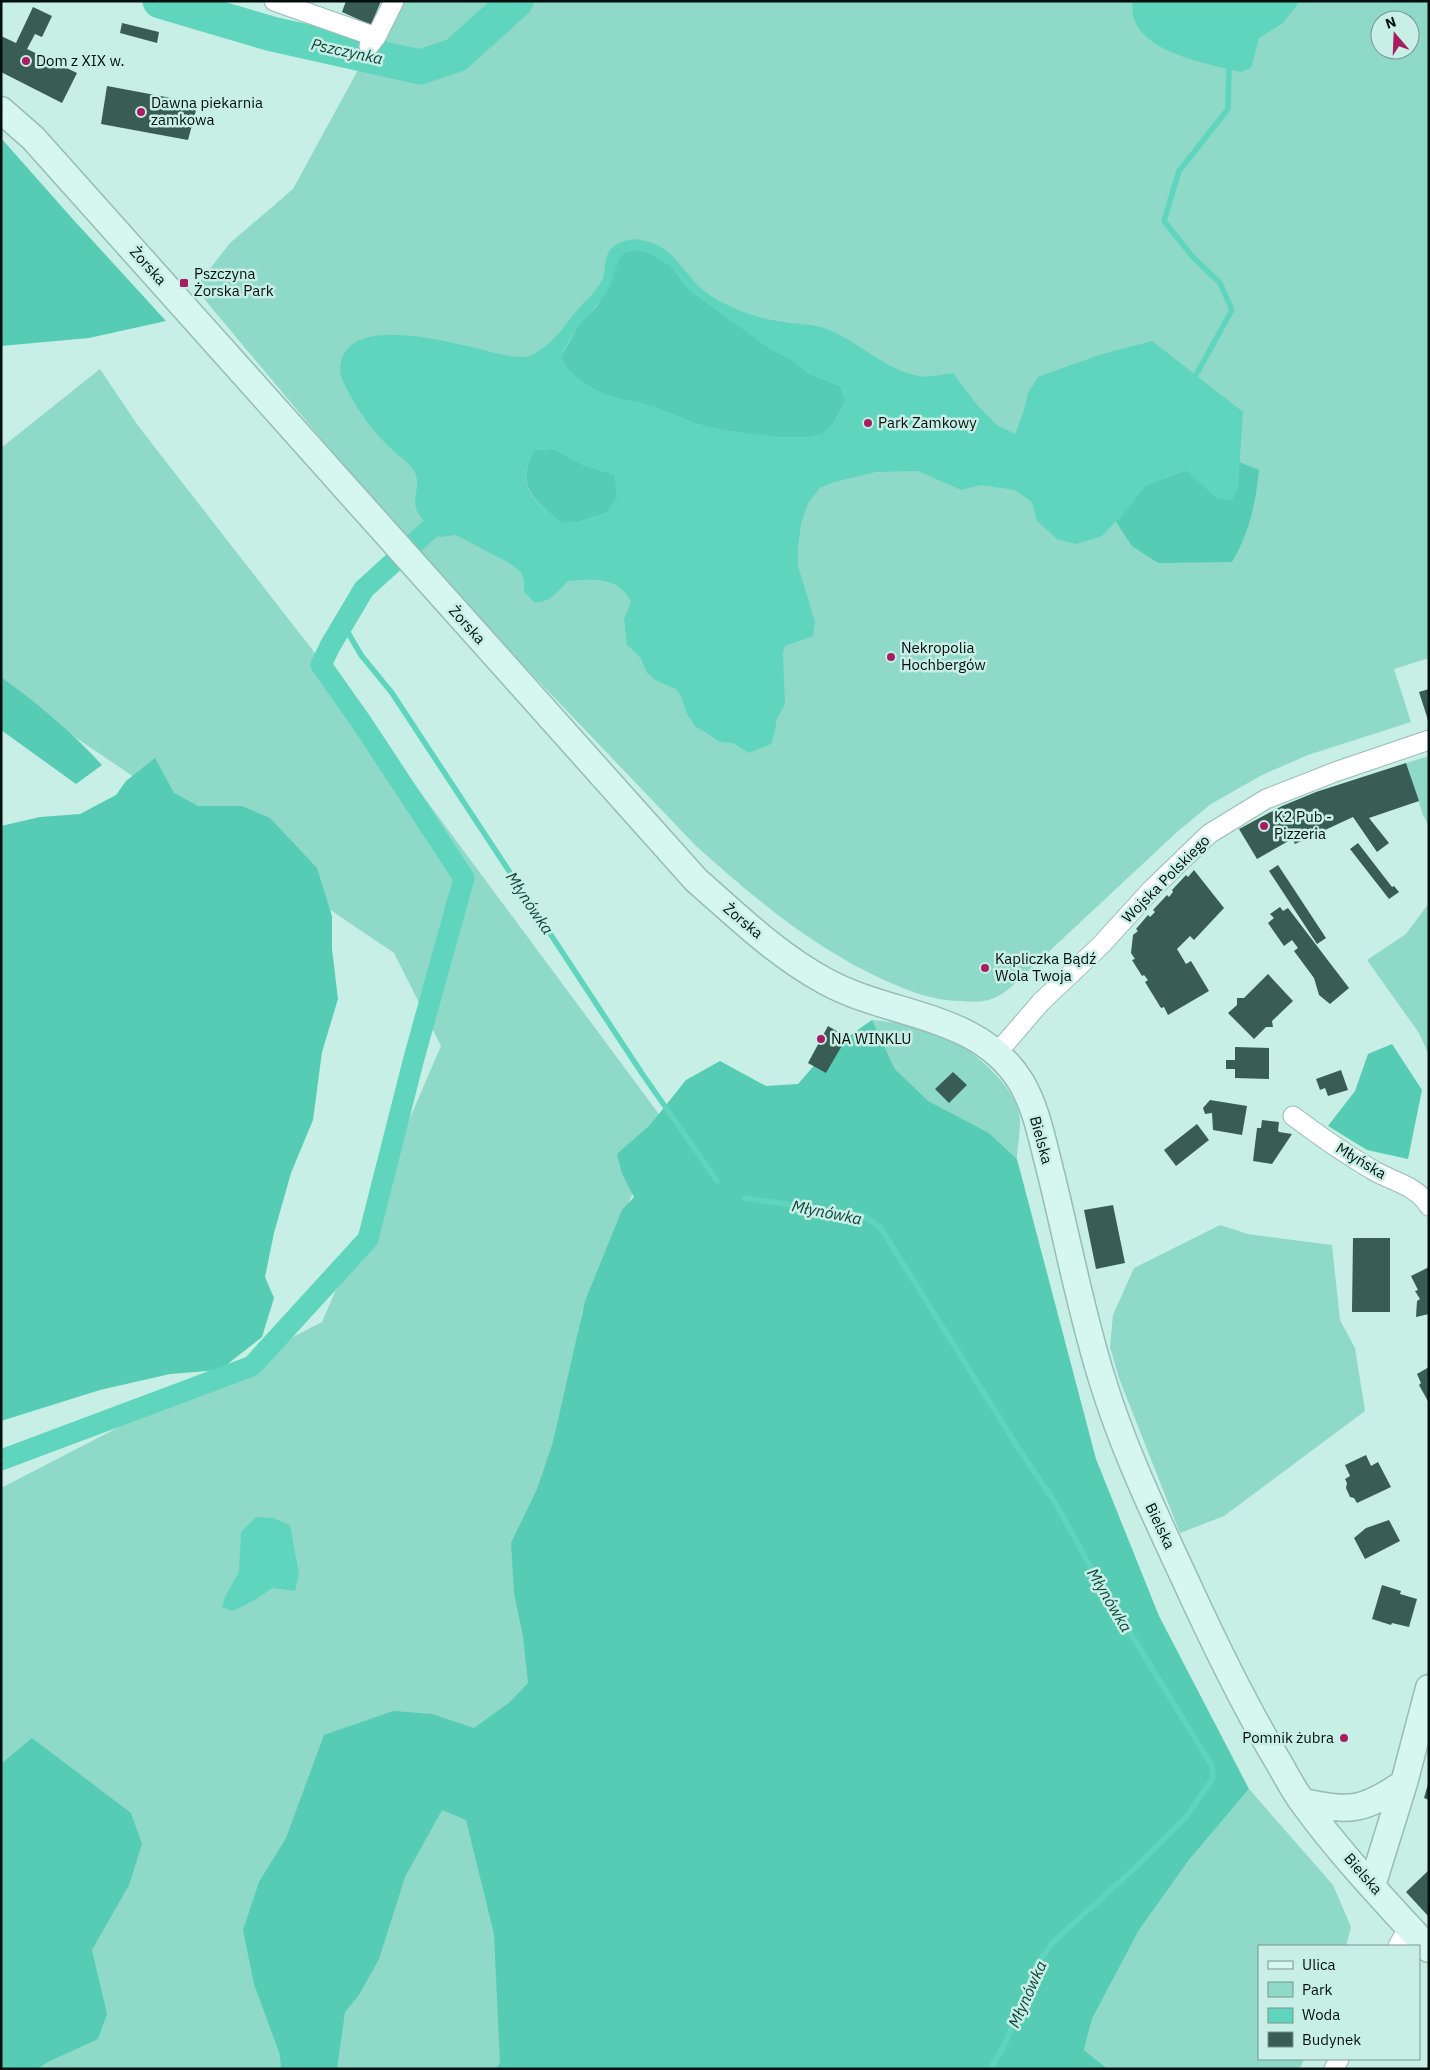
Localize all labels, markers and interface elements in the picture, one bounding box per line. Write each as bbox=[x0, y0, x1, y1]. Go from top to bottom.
north arrow bbox=[1370, 10, 1420, 60]
text: N bbox=[1383, 13, 1398, 33]
water label: Pszczynka bbox=[309, 34, 385, 68]
place label: Dom z XIX w. bbox=[36, 51, 125, 70]
marker: Dom z XIX w. bbox=[20, 55, 32, 67]
place label: Dawna piekarnia zamkowa bbox=[151, 93, 263, 129]
marker: Dawna piekarnia zamkowa bbox=[135, 106, 147, 118]
street label: Żorska bbox=[126, 242, 171, 289]
place label: Pszczyna Żorska Park bbox=[194, 264, 274, 300]
marker: Pszczyna Żorska Park bbox=[178, 277, 190, 289]
place label: Park Zamkowy bbox=[878, 413, 977, 432]
marker: Park Zamkowy bbox=[862, 417, 874, 429]
street label: Żorska bbox=[445, 601, 490, 648]
place label: Nekropolia Hochbergów bbox=[901, 638, 986, 674]
marker: Nekropolia Hochbergów bbox=[885, 651, 897, 663]
place label: K2 Pub - Pizzeria bbox=[1274, 807, 1332, 843]
marker: K2 Pub - Pizzeria bbox=[1258, 820, 1270, 832]
street label: Wojska Polskiego bbox=[1118, 831, 1214, 927]
water label: Młynówka bbox=[502, 868, 558, 938]
street label: Żorska bbox=[720, 899, 767, 943]
place label: Kapliczka Bądź Wola Twoja bbox=[995, 949, 1096, 985]
marker: Kapliczka Bądź Wola Twoja bbox=[979, 962, 991, 974]
place label: NA WINKLU bbox=[831, 1029, 912, 1048]
marker: NA WINKLU bbox=[815, 1033, 827, 1045]
street label: Bielska bbox=[1026, 1114, 1057, 1166]
street label: Młyńska bbox=[1333, 1138, 1390, 1183]
water label: Młynówka bbox=[790, 1195, 864, 1229]
street label: Bielska bbox=[1141, 1500, 1179, 1552]
water label: Młynówka bbox=[1083, 1564, 1137, 1636]
place label: Pomnik żubra bbox=[1242, 1728, 1334, 1747]
marker: Pomnik żubra bbox=[1338, 1732, 1350, 1744]
street label: Bielska bbox=[1340, 1849, 1387, 1898]
legend bbox=[1258, 1945, 1420, 2060]
text: Ulica bbox=[1302, 1955, 1336, 1974]
water label: Młynówka bbox=[1003, 1957, 1051, 2031]
text: Park bbox=[1302, 1980, 1332, 1999]
text: Woda bbox=[1302, 2005, 1340, 2024]
text: Budynek bbox=[1302, 2030, 1361, 2049]

